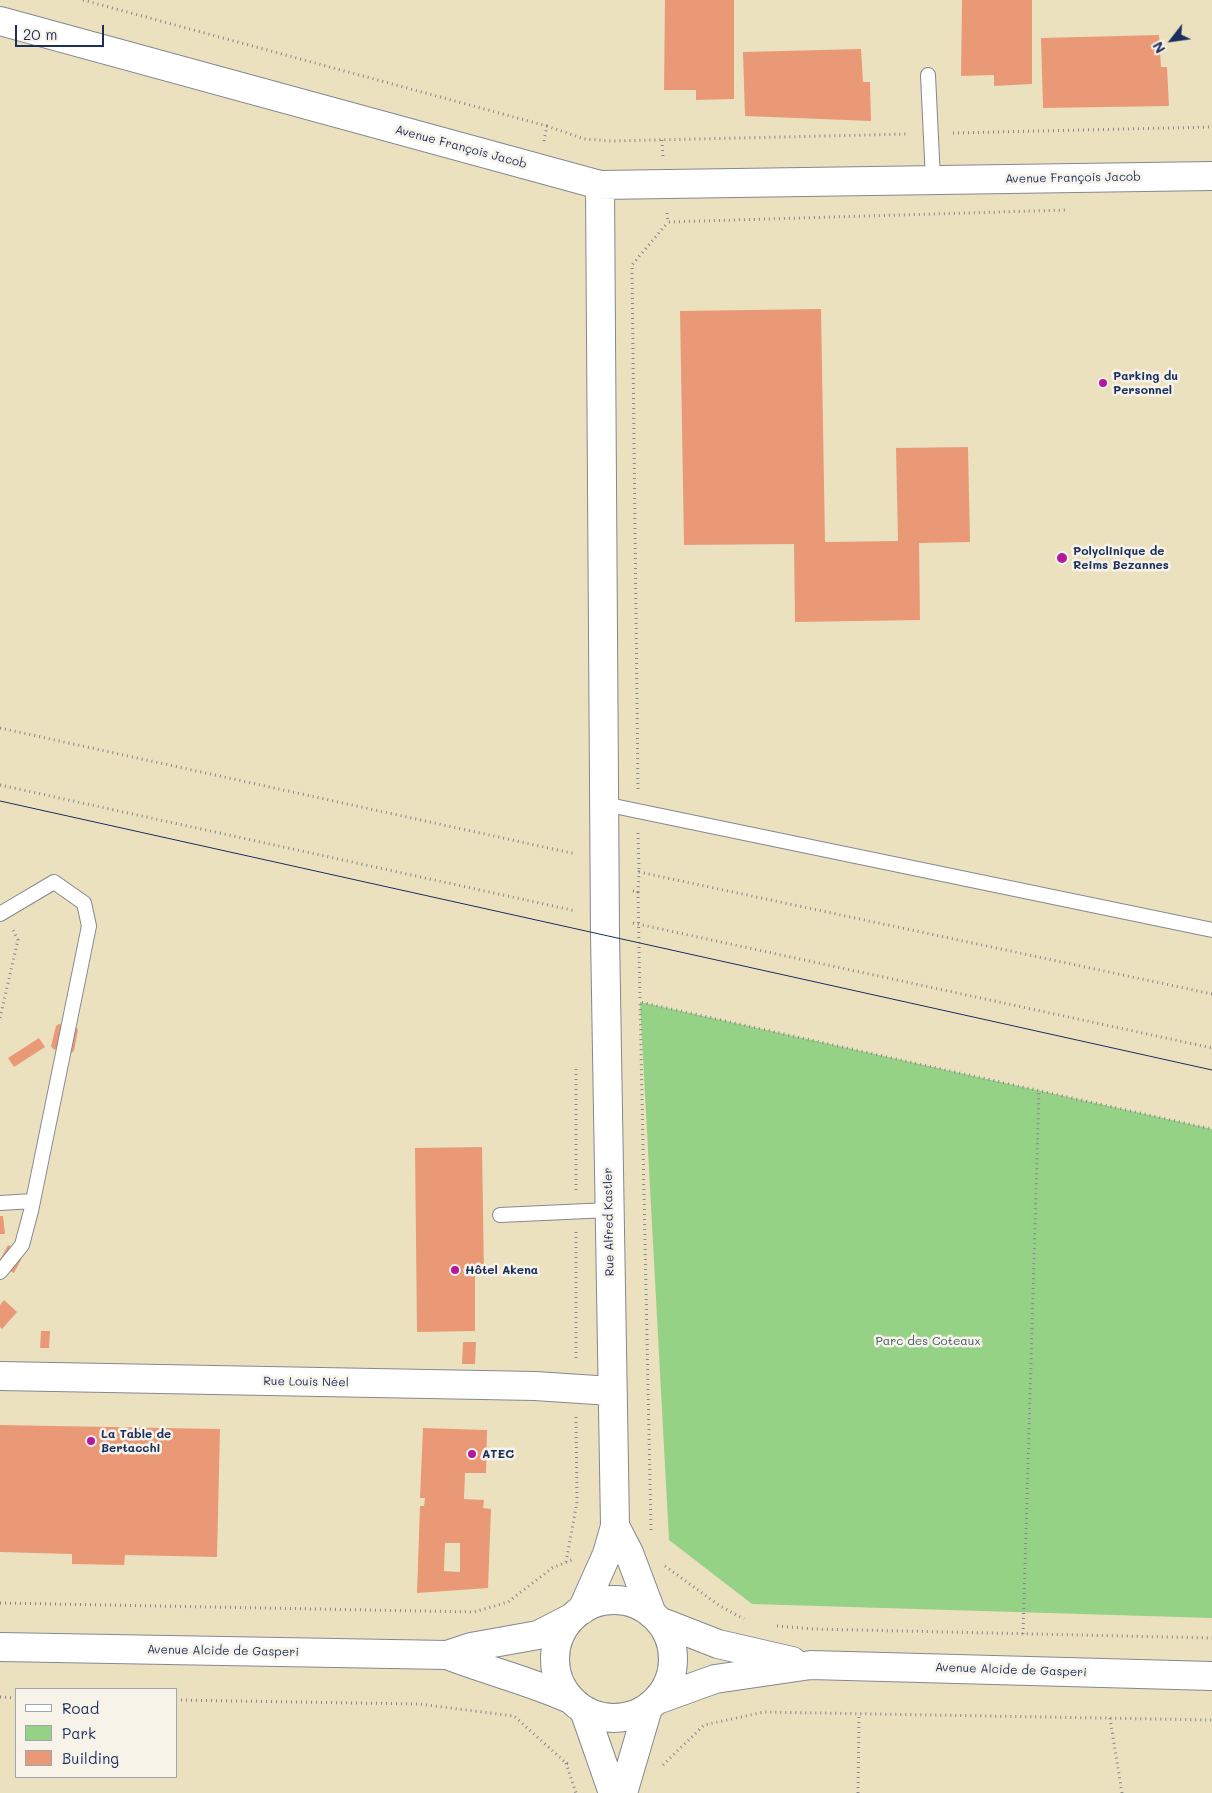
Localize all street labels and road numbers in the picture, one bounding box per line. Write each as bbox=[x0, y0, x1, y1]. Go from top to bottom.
street label: Avenue François Jacob bbox=[394, 122, 528, 172]
street label: Avenue François Jacob bbox=[1005, 170, 1141, 186]
street label: Rue Alfred Kastler bbox=[601, 1168, 617, 1276]
street label: Rue Louis Néel bbox=[263, 1374, 349, 1390]
street label: Avenue Alcide de Gasperi bbox=[147, 1642, 299, 1660]
street label: Avenue Alcide de Gasperi bbox=[935, 1660, 1087, 1680]

